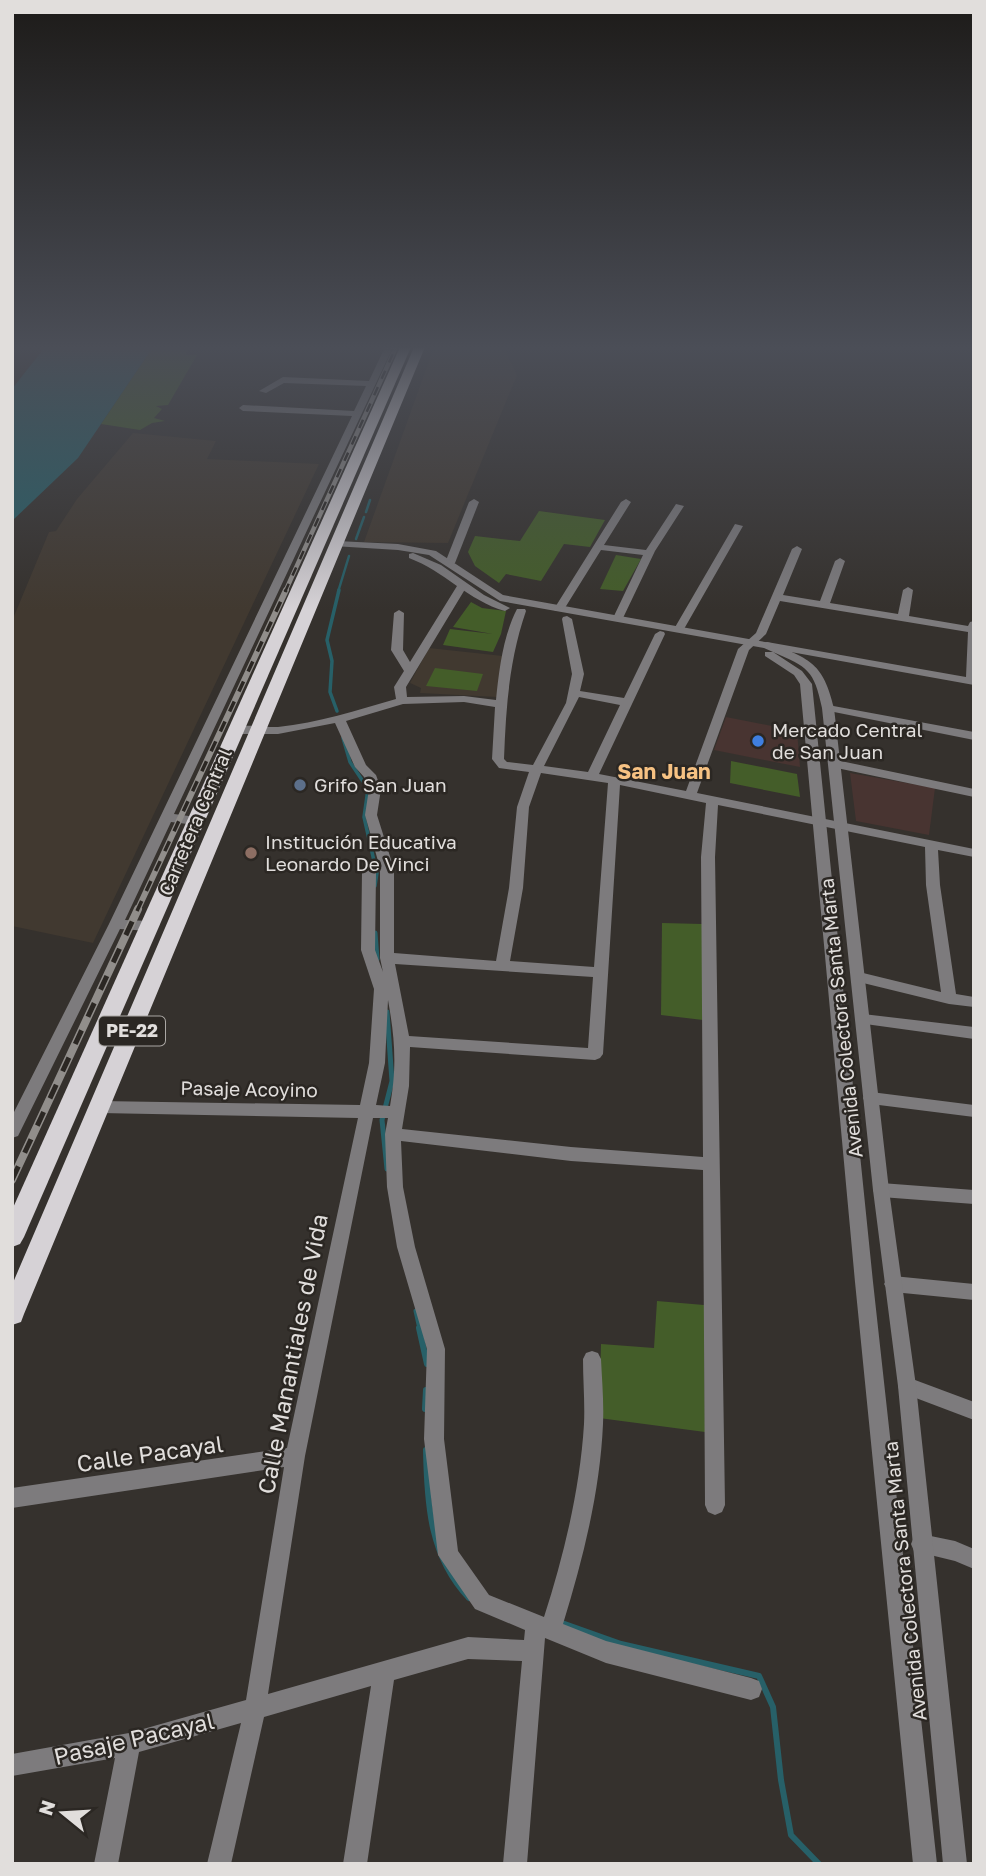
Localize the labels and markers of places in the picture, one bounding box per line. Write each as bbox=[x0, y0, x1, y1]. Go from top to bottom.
place label: Mercado Central de San Juan bbox=[772, 718, 923, 763]
marker: Mercado Central de San Juan bbox=[750, 733, 766, 749]
place label: Grifo San Juan bbox=[314, 773, 447, 796]
marker: Grifo San Juan bbox=[292, 777, 308, 793]
place label: Institución Educativa Leonardo De Vinci bbox=[265, 830, 457, 875]
marker: Institución Educativa Leonardo De Vinci bbox=[243, 845, 259, 861]

